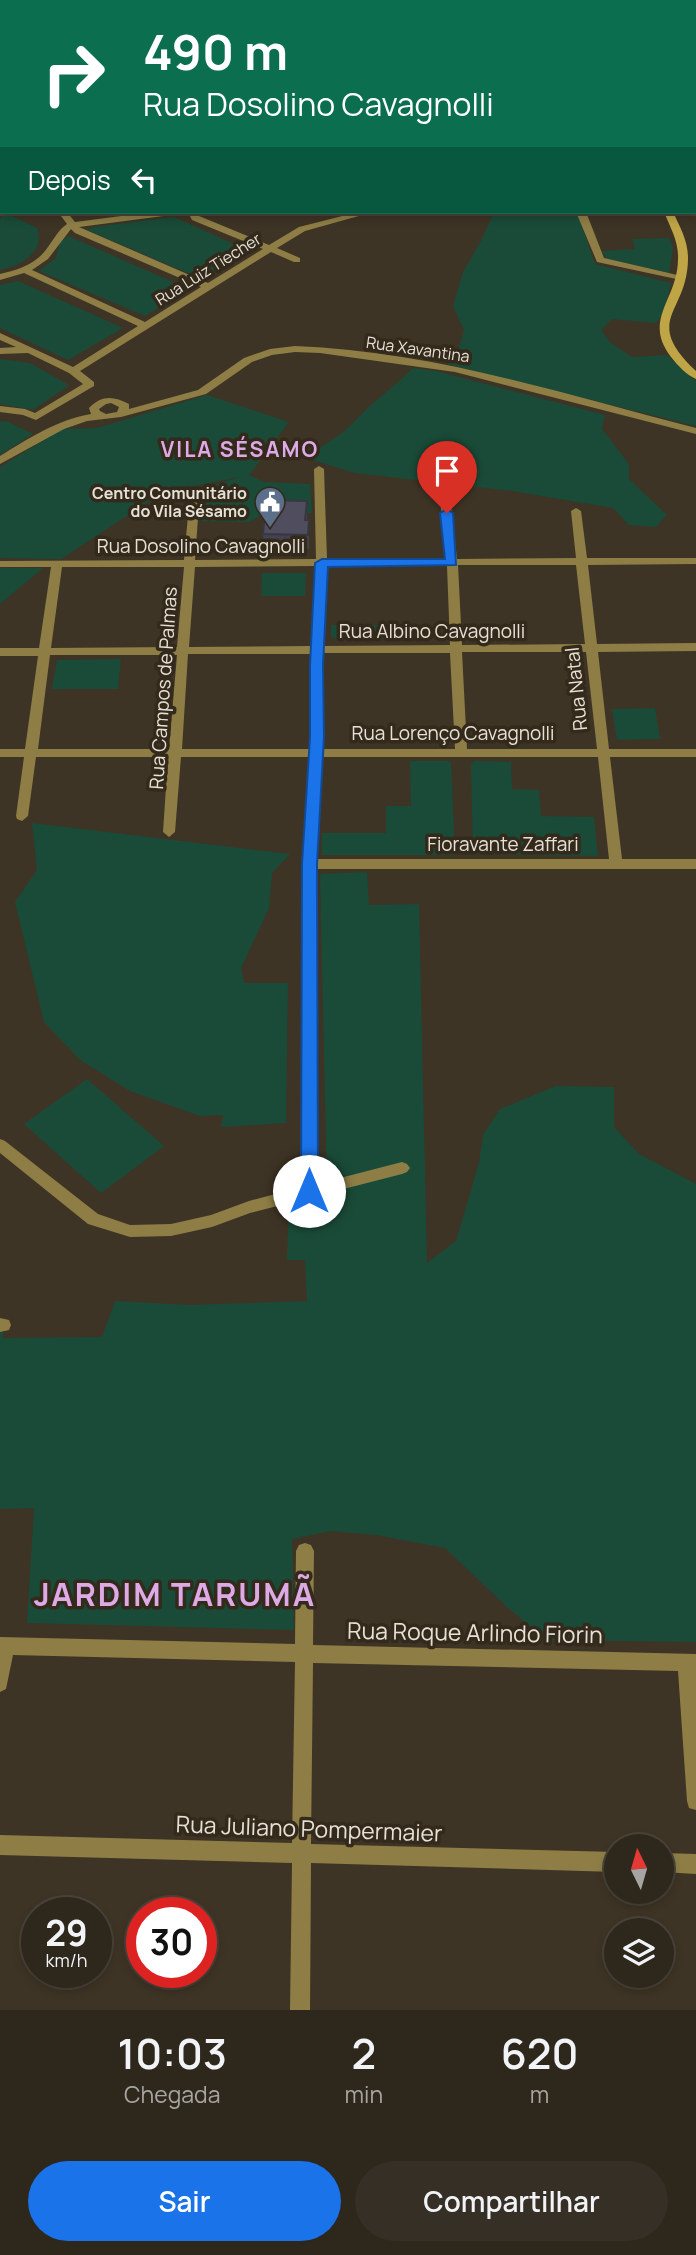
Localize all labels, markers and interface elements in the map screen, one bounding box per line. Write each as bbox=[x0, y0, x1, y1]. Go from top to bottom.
text: 490 m bbox=[143, 18, 288, 85]
icon: right bbox=[28, 28, 119, 119]
text: Rua Dosolino Cavagnolli bbox=[143, 82, 494, 126]
icon: left bbox=[125, 161, 163, 199]
text: Depois bbox=[28, 162, 111, 198]
street label: Rua Luiz Tiecher bbox=[151, 228, 265, 310]
street label: Rua Xavantina bbox=[365, 331, 471, 367]
district label: VILA SÉSAMO bbox=[161, 435, 319, 463]
pin bbox=[417, 441, 477, 513]
icon: arrive bbox=[428, 452, 466, 490]
place label: Centro Comunitário do Vila Sésamo bbox=[92, 482, 247, 522]
public building icon: Centro Comunitário do Vila Sésamo bbox=[253, 485, 287, 529]
street label: Rua Dosolino Cavagnolli bbox=[97, 533, 305, 559]
street label: Rua Campos de Palmas bbox=[143, 586, 183, 790]
street label: Rua Albino Cavagnolli bbox=[339, 618, 525, 644]
street label: Rua Natal bbox=[559, 646, 593, 732]
street label: Rua Lorenço Cavagnolli bbox=[352, 720, 554, 746]
street label: Fioravante Zaffari bbox=[427, 831, 579, 857]
position arrow bbox=[272, 1154, 346, 1228]
district label: JARDIM TARUMÃ bbox=[34, 1572, 316, 1616]
street label: Rua Roque Arlindo Fiorin bbox=[347, 1614, 603, 1650]
street label: Rua Juliano Pompermaier bbox=[175, 1807, 443, 1849]
north arrow bbox=[604, 1834, 674, 1904]
map controls bbox=[604, 1834, 674, 1988]
speed limit sign: 30 bbox=[126, 1897, 217, 1988]
text: 29 bbox=[45, 1909, 88, 1957]
button: layers bbox=[604, 1918, 674, 1988]
text: km/h bbox=[46, 1948, 87, 1972]
text: 10:03 bbox=[118, 2024, 227, 2082]
text: 2 bbox=[352, 2024, 376, 2082]
text: 620 bbox=[501, 2024, 578, 2082]
text: Chegada bbox=[124, 2078, 220, 2110]
text: min bbox=[345, 2078, 383, 2110]
text: m bbox=[530, 2078, 549, 2110]
button: Sair bbox=[28, 2161, 341, 2241]
button: Compartilhar bbox=[355, 2161, 668, 2241]

